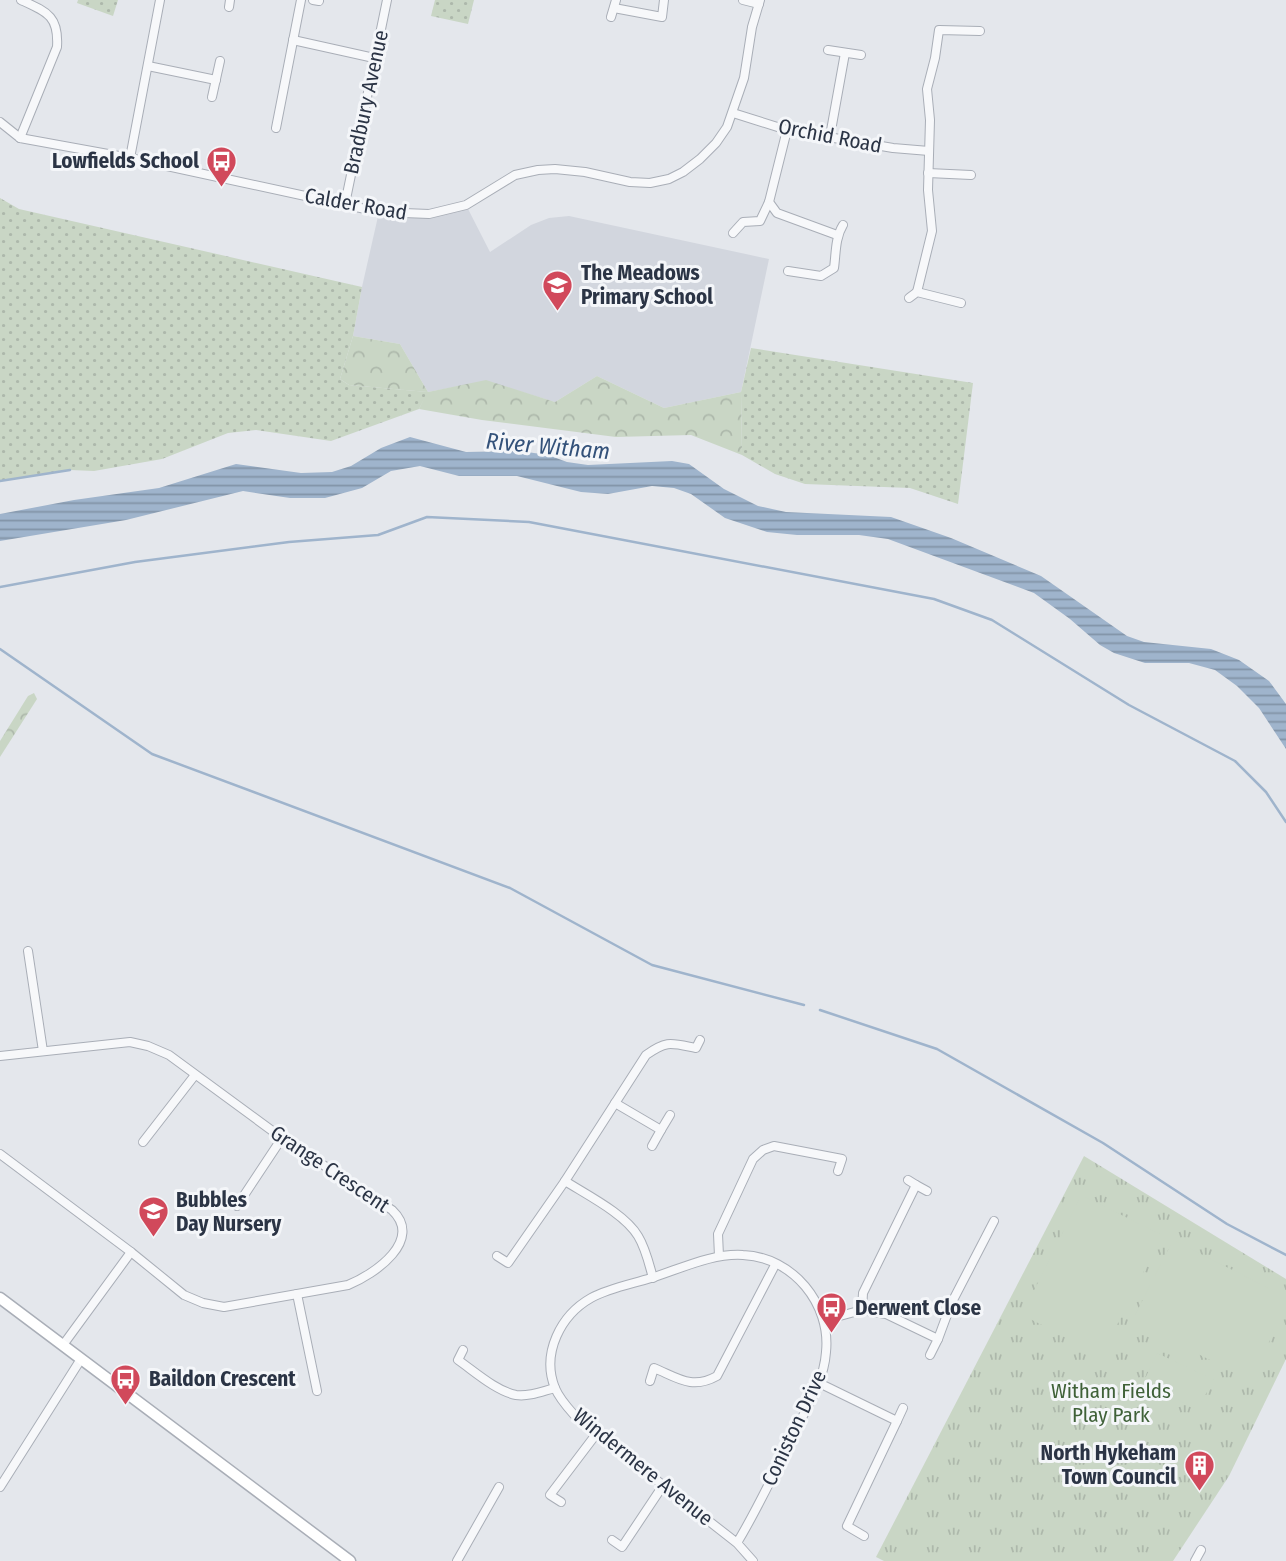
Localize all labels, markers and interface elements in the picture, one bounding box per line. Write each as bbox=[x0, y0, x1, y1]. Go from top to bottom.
street label: Bradbury Avenue bbox=[338, 28, 394, 176]
street label: Orchid Road bbox=[776, 113, 884, 159]
bus stop icon: Lowfields School bbox=[205, 144, 239, 188]
place label: Lowfields School bbox=[52, 148, 199, 174]
street label: Calder Road bbox=[303, 182, 409, 226]
place label: The Meadows Primary School bbox=[581, 260, 713, 310]
school or university icon: The Meadows Primary School bbox=[541, 268, 575, 312]
water label: River Witham bbox=[485, 427, 611, 465]
street label: Grange Crescent bbox=[265, 1120, 395, 1219]
place label: Bubbles Day Nursery bbox=[176, 1187, 282, 1237]
school or university icon: Bubbles Day Nursery bbox=[136, 1195, 170, 1239]
bus stop icon: Derwent Close bbox=[815, 1291, 849, 1335]
place label: Derwent Close bbox=[855, 1295, 981, 1321]
bus stop icon: Baildon Crescent bbox=[109, 1362, 143, 1406]
place label: Baildon Crescent bbox=[149, 1366, 296, 1392]
street label: Coniston Drive bbox=[756, 1366, 832, 1490]
park label: Witham Fields Play Park bbox=[1051, 1378, 1171, 1428]
street label: Windermere Avenue bbox=[568, 1403, 718, 1531]
place label: North Hykeham Town Council bbox=[1041, 1440, 1176, 1490]
building icon: North Hykeham Town Council bbox=[1182, 1448, 1216, 1492]

